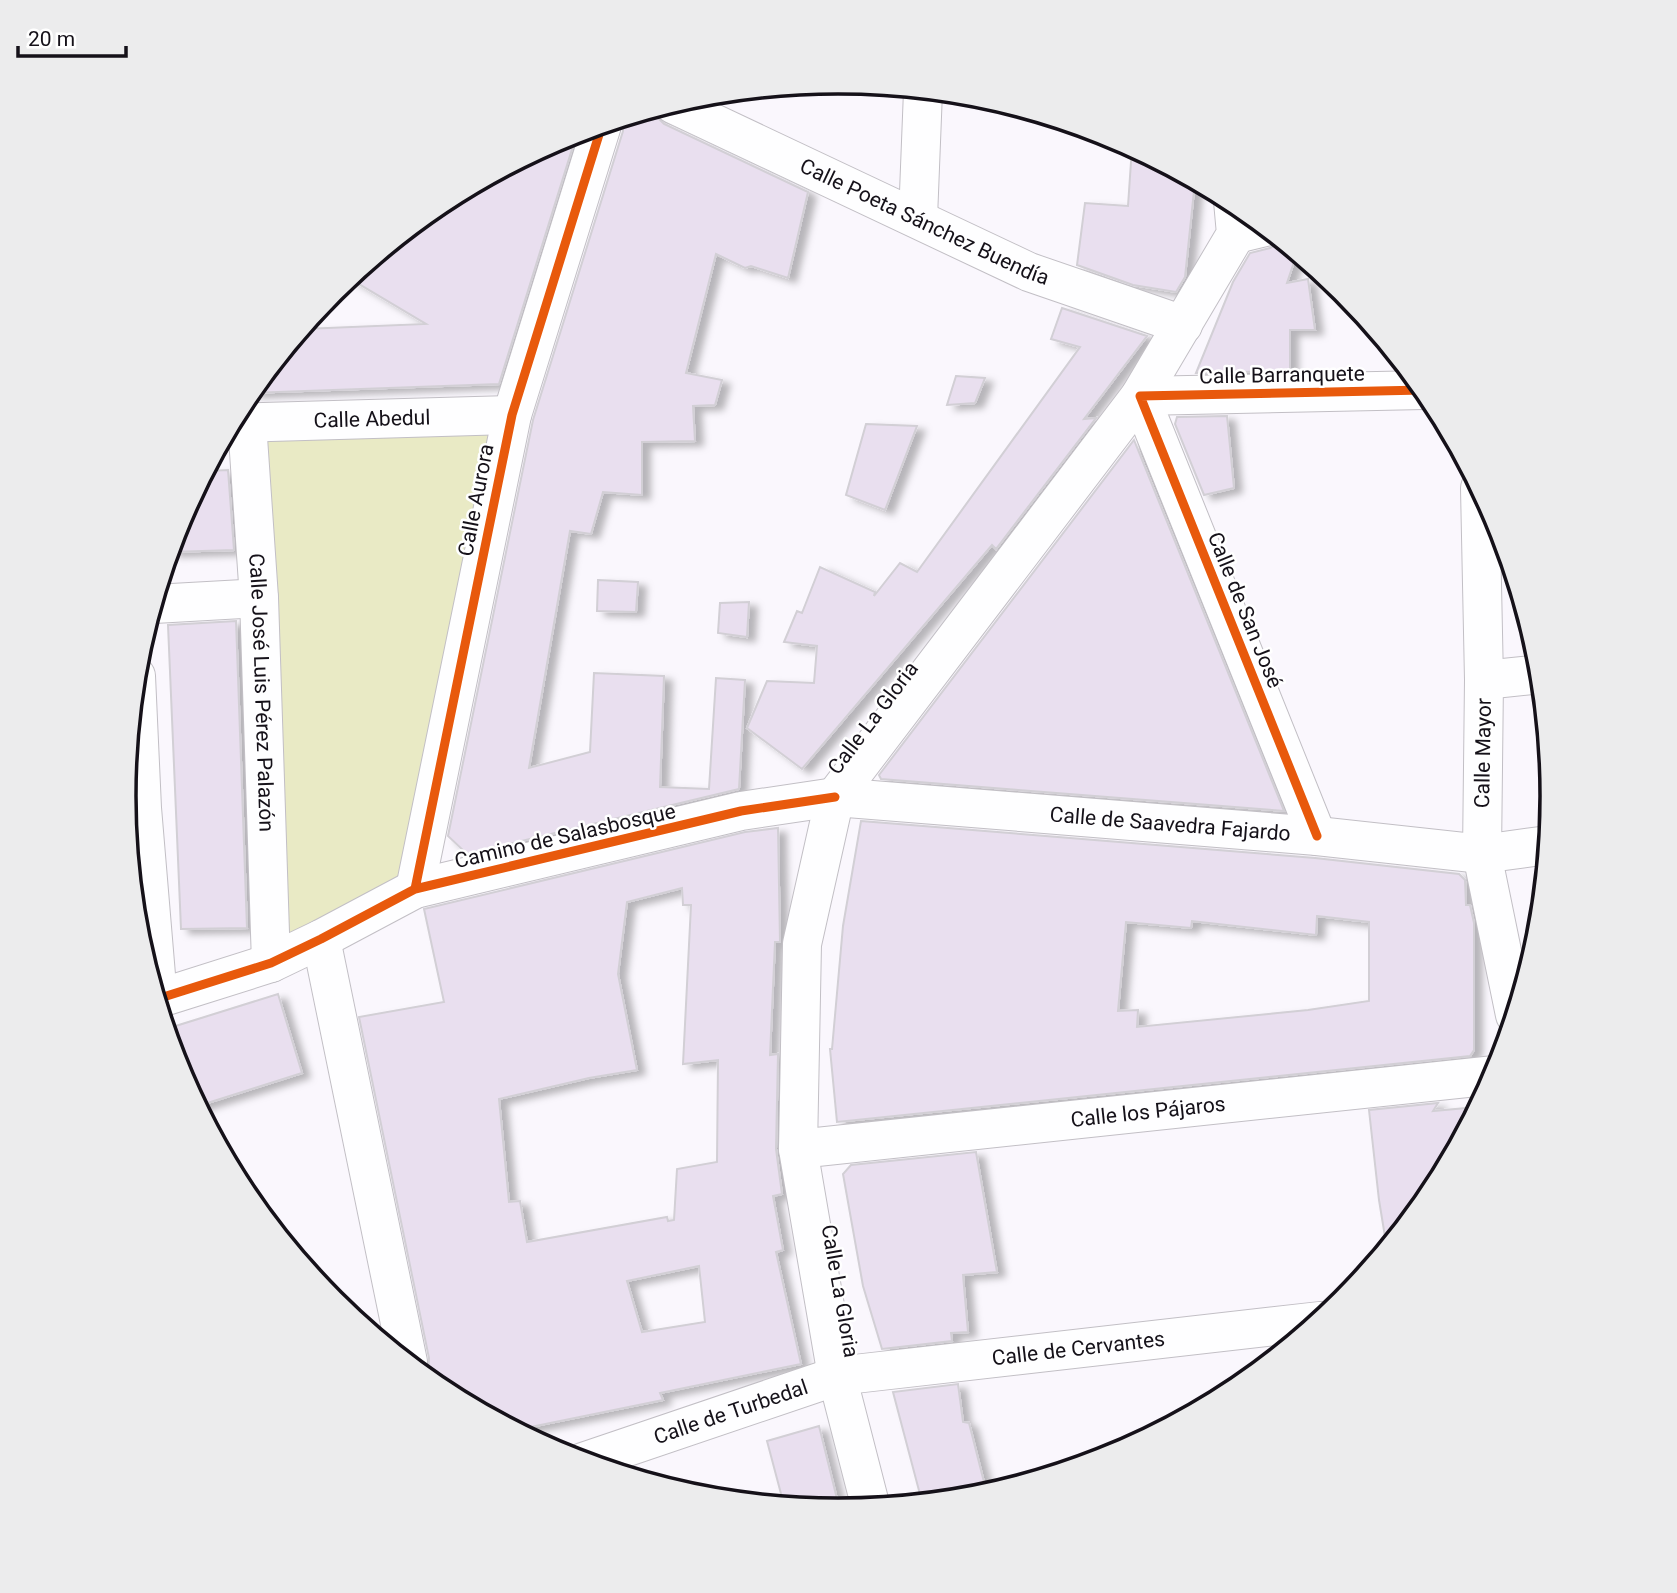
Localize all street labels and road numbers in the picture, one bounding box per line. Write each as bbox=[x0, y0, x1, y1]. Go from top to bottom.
street label: Calle Poeta Sánchez Buendía bbox=[796, 154, 1052, 290]
street label: Calle Barranquete bbox=[1199, 362, 1365, 388]
street label: Calle Abedul bbox=[313, 405, 431, 433]
street label: Calle Aurora bbox=[453, 442, 499, 558]
street label: Calle de San José bbox=[1203, 529, 1287, 691]
street label: Calle José Luis Pérez Palazón bbox=[244, 552, 279, 832]
street label: Calle La Gloria bbox=[823, 657, 923, 779]
street label: Calle Mayor bbox=[1470, 698, 1496, 808]
street label: Camino de Salasbosque bbox=[452, 799, 678, 873]
street label: Calle de Saavedra Fajardo bbox=[1049, 802, 1291, 846]
street label: Calle los Pájaros bbox=[1069, 1092, 1227, 1132]
street label: Calle La Gloria bbox=[816, 1223, 864, 1359]
street label: Calle de Cervantes bbox=[991, 1327, 1166, 1370]
street label: Calle de Turbedal bbox=[651, 1375, 811, 1449]

